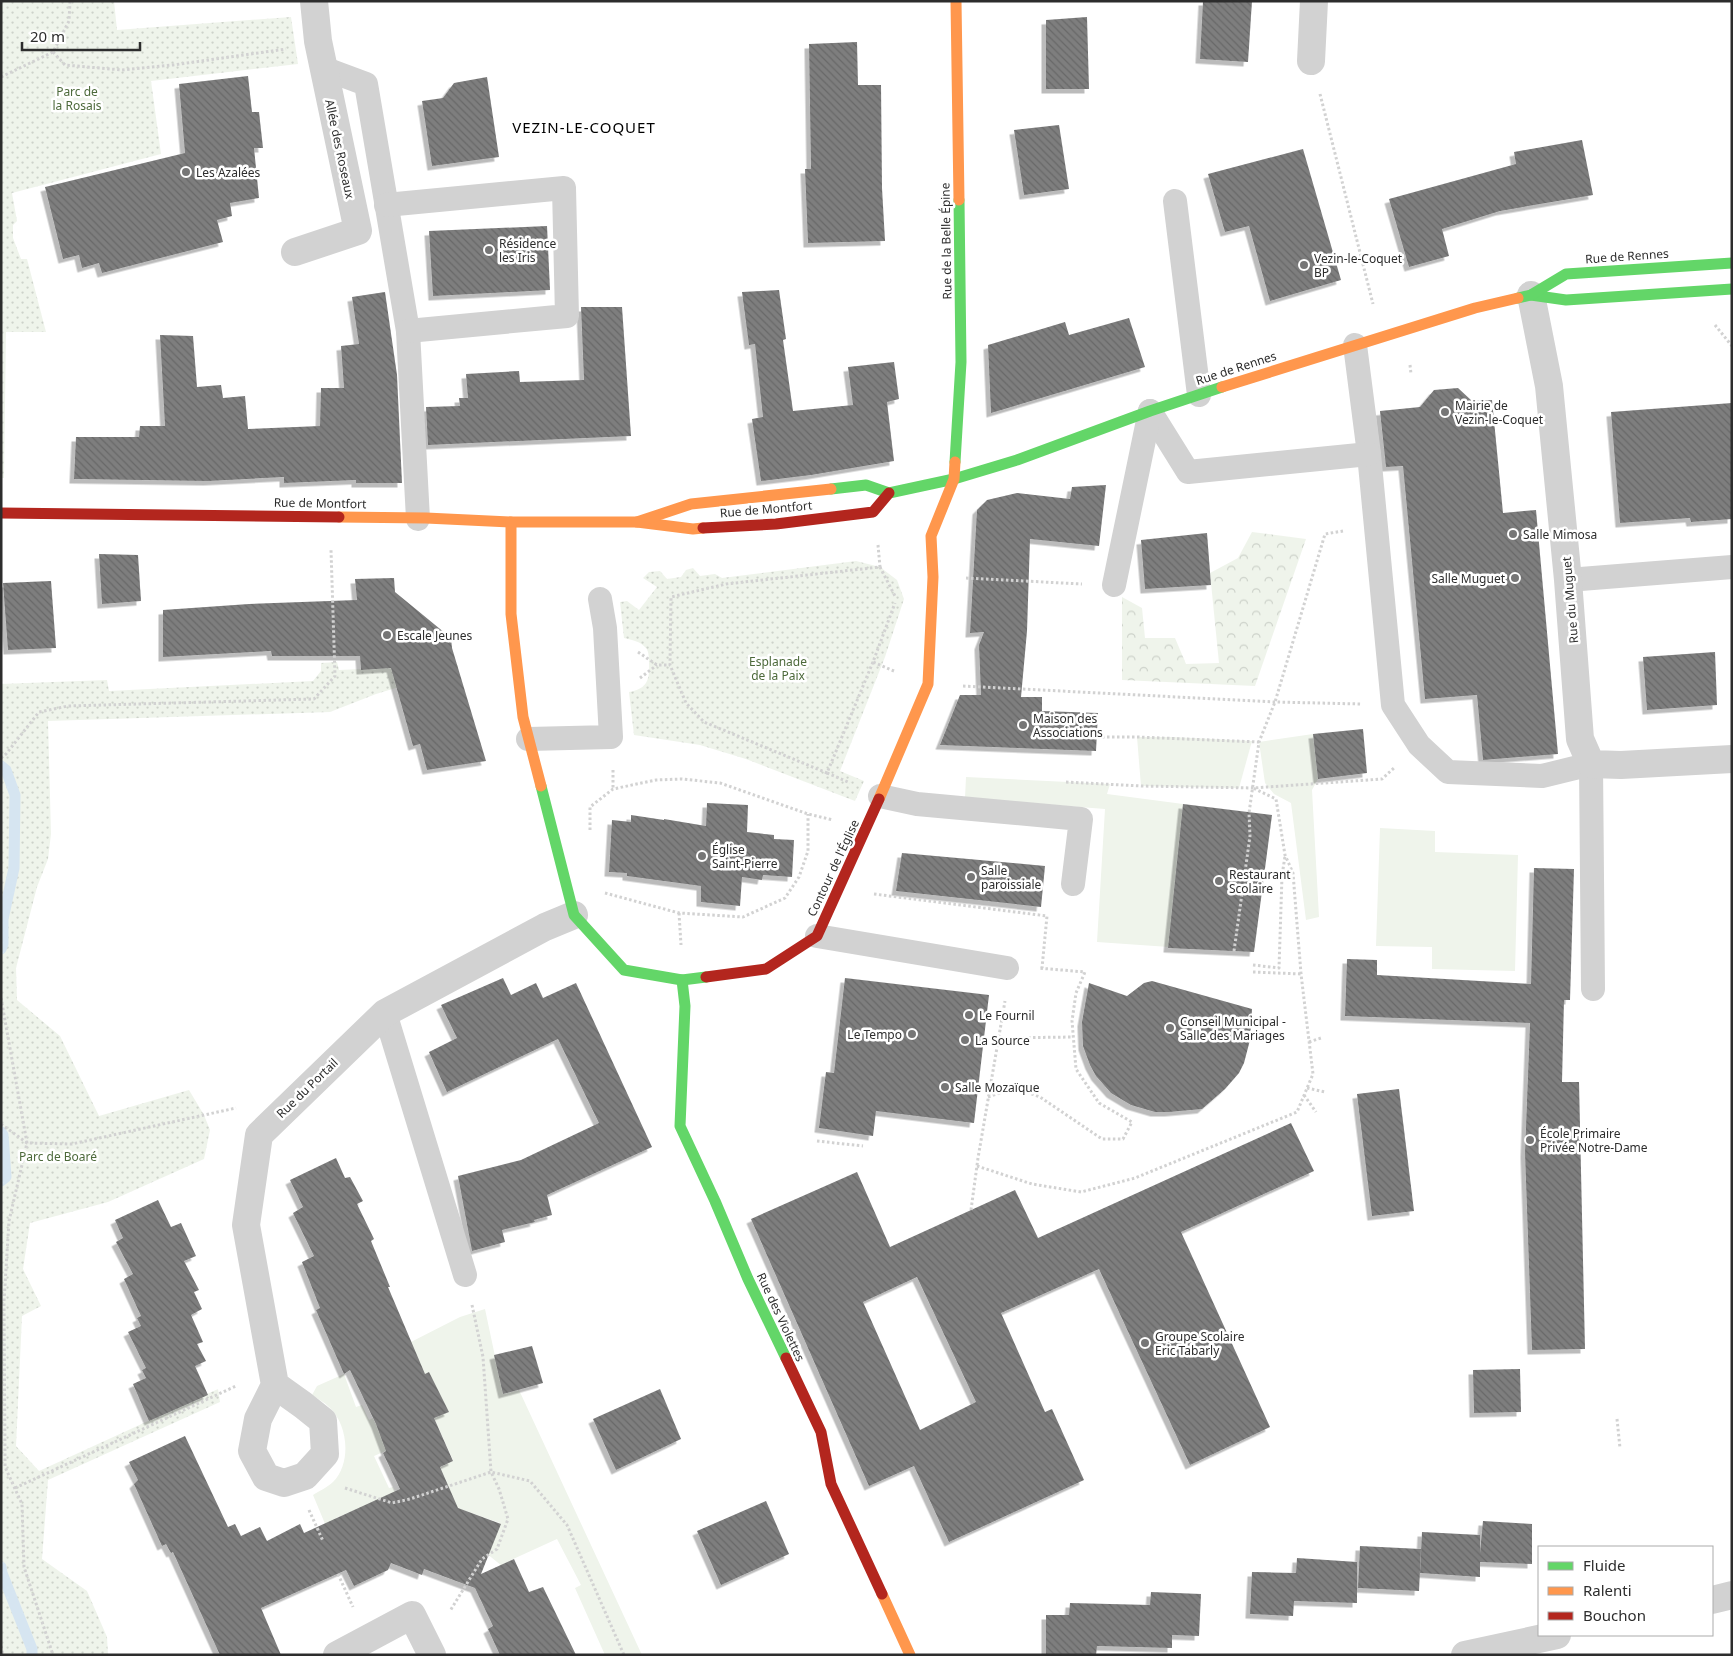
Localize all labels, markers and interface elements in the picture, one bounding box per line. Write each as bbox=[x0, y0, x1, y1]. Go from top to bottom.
scale bar bbox=[22, 20, 140, 52]
text: 20 m bbox=[30, 26, 65, 46]
park label: Parc de la Rosais bbox=[53, 83, 102, 114]
street label: Allée des Roseaux bbox=[321, 98, 359, 201]
district label: VEZIN-LE-COQUET bbox=[512, 117, 656, 137]
place label: Les Azalées bbox=[196, 164, 261, 181]
marker: Les Azalées bbox=[180, 166, 192, 178]
street label: Rue de la Belle Épine bbox=[936, 182, 956, 300]
place label: Résidence les Iris bbox=[499, 235, 556, 266]
marker: Résidence les Iris bbox=[483, 244, 495, 256]
street label: Rue de Rennes bbox=[1585, 245, 1670, 267]
place label: Vezin-le-Coquet BP bbox=[1314, 250, 1403, 281]
marker: Vezin-le-Coquet BP bbox=[1298, 259, 1310, 271]
street label: Rue de Rennes bbox=[1194, 347, 1279, 389]
place label: Mairie de Vezin-le-Coquet bbox=[1455, 397, 1544, 428]
marker: Mairie de Vezin-le-Coquet bbox=[1439, 406, 1451, 418]
street label: Rue de Montfort bbox=[274, 494, 367, 512]
street label: Rue de Montfort bbox=[719, 496, 814, 522]
place label: Salle Mimosa bbox=[1523, 526, 1597, 543]
marker: Salle Mimosa bbox=[1507, 528, 1519, 540]
street label: Rue du Muguet bbox=[1558, 555, 1582, 644]
place label: Salle Muguet bbox=[1431, 570, 1506, 587]
marker: Salle Muguet bbox=[1509, 572, 1521, 584]
place label: Escale Jeunes bbox=[397, 627, 473, 644]
marker: Escale Jeunes bbox=[381, 629, 393, 641]
park label: Esplanade de la Paix bbox=[749, 653, 807, 684]
place label: Maison des Associations bbox=[1033, 710, 1103, 741]
marker: Maison des Associations bbox=[1017, 719, 1029, 731]
street label: Contour de l'Église bbox=[803, 817, 863, 919]
place label: Église Saint-Pierre bbox=[712, 841, 778, 872]
marker: Église Saint-Pierre bbox=[696, 850, 708, 862]
place label: Salle paroissiale bbox=[981, 862, 1042, 893]
place label: Restaurant Scolaire bbox=[1229, 866, 1291, 897]
marker: Salle paroissiale bbox=[965, 871, 977, 883]
marker: Restaurant Scolaire bbox=[1213, 875, 1225, 887]
place label: Le Fournil bbox=[979, 1007, 1035, 1024]
marker: Le Fournil bbox=[963, 1009, 975, 1021]
place label: Conseil Municipal - Salle des Mariages bbox=[1180, 1013, 1286, 1044]
marker: Conseil Municipal - Salle des Mariages bbox=[1164, 1022, 1176, 1034]
place label: Le Tempo bbox=[847, 1026, 902, 1043]
marker: Le Tempo bbox=[906, 1028, 918, 1040]
place label: La Source bbox=[975, 1032, 1030, 1049]
marker: La Source bbox=[959, 1034, 971, 1046]
street label: Rue du Portail bbox=[273, 1054, 341, 1122]
place label: Salle Mozaïque bbox=[955, 1079, 1040, 1096]
marker: Salle Mozaïque bbox=[939, 1081, 951, 1093]
place label: École Primaire Privée Notre-Dame bbox=[1540, 1125, 1648, 1156]
marker: École Primaire Privée Notre-Dame bbox=[1524, 1134, 1536, 1146]
park label: Parc de Boaré bbox=[19, 1148, 97, 1165]
street label: Rue des Violettes bbox=[753, 1270, 809, 1364]
place label: Groupe Scolaire Eric Tabarly bbox=[1155, 1328, 1245, 1359]
marker: Groupe Scolaire Eric Tabarly bbox=[1139, 1337, 1151, 1349]
legend bbox=[1538, 1546, 1713, 1636]
text: Fluide bbox=[1583, 1555, 1625, 1575]
text: Ralenti bbox=[1583, 1580, 1632, 1600]
text: Bouchon bbox=[1583, 1605, 1646, 1625]

